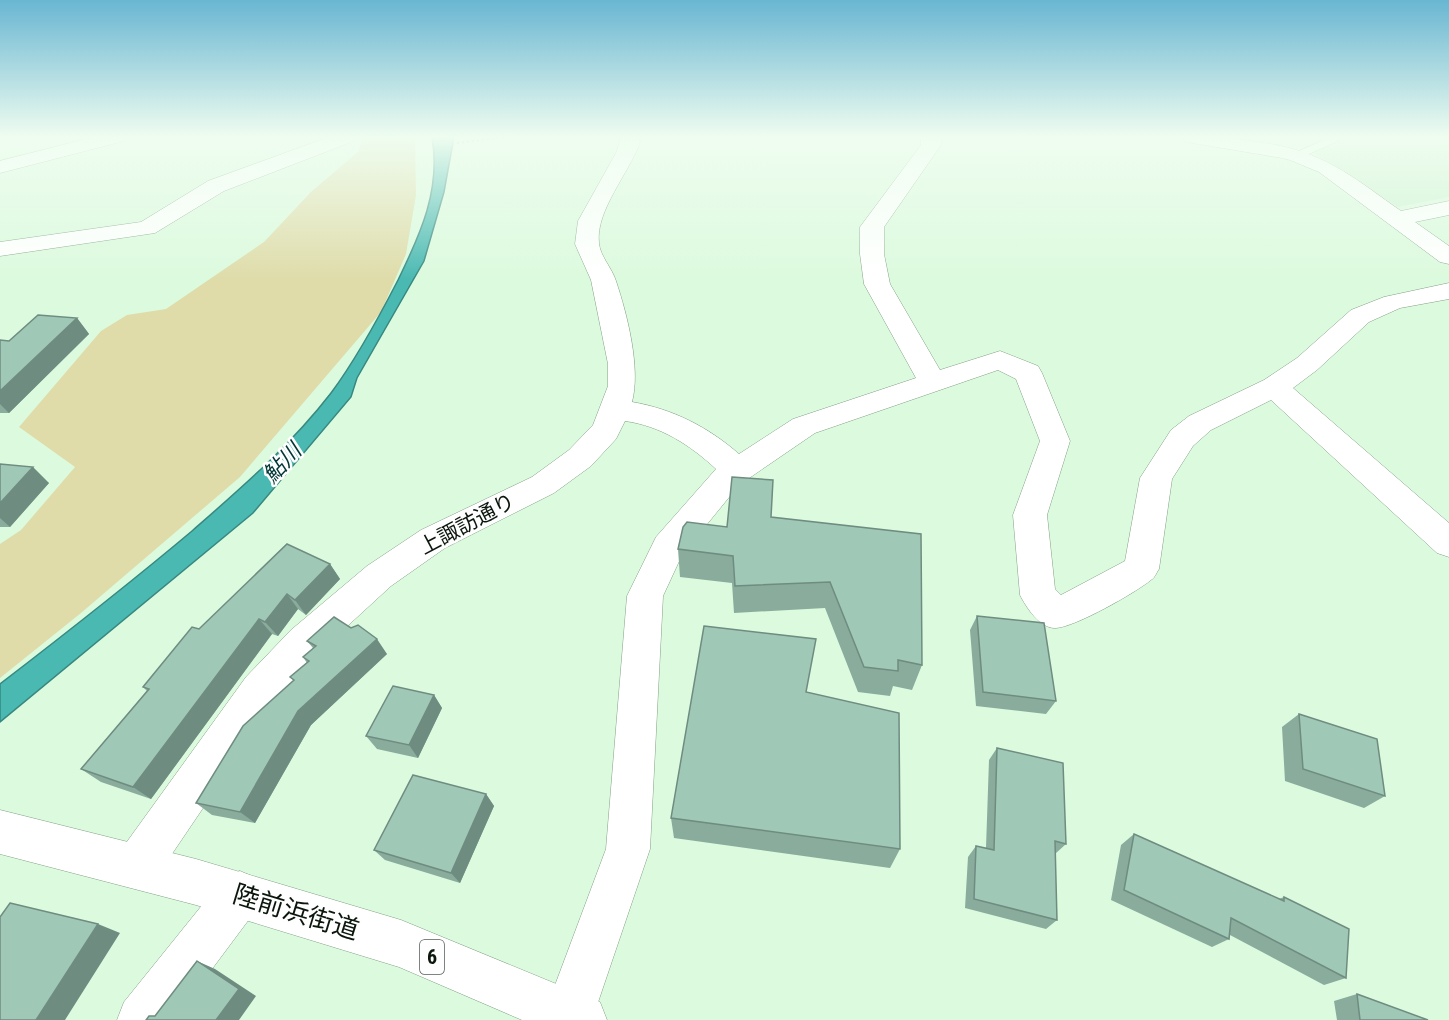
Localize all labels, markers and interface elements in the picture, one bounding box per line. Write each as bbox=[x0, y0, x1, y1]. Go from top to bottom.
water label: 鮎川 bbox=[258, 437, 308, 488]
street label: 上諏訪通り bbox=[415, 489, 519, 559]
street label: 陸前浜街道 bbox=[229, 879, 363, 945]
road number: 6 bbox=[420, 940, 444, 974]

